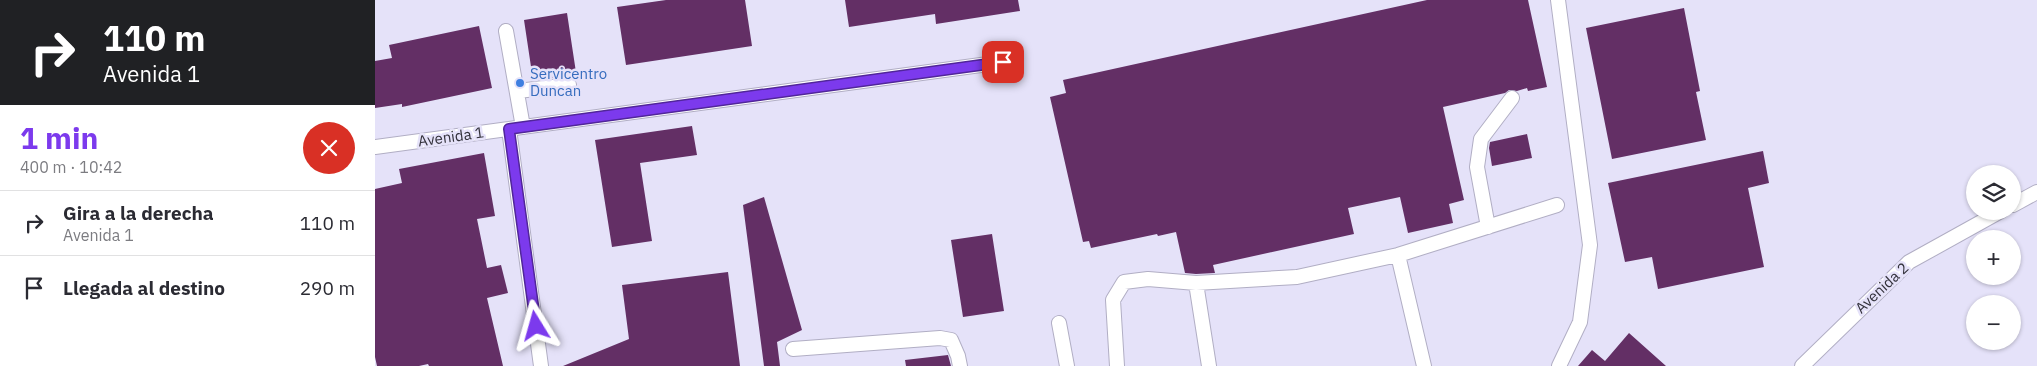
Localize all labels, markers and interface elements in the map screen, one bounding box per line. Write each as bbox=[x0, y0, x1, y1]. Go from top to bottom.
text: 110 m bbox=[103, 15, 206, 61]
icon: right bbox=[20, 20, 85, 85]
pin bbox=[982, 41, 1024, 83]
icon: arrive bbox=[989, 48, 1017, 76]
text: Avenida 1 bbox=[103, 59, 200, 88]
place label: Servicentro Duncan bbox=[530, 64, 607, 100]
marker: Servicentro Duncan bbox=[514, 77, 526, 89]
text: 1 min bbox=[20, 118, 98, 157]
button: close bbox=[303, 122, 355, 174]
street label: Avenida 1 bbox=[417, 122, 485, 151]
text: 400 m · 10:42 bbox=[20, 157, 122, 177]
map controls bbox=[1966, 165, 2021, 350]
button: layers bbox=[1966, 165, 2021, 220]
text: Gira a la derecha bbox=[63, 201, 214, 225]
icon: right bbox=[20, 209, 48, 237]
text: 110 m bbox=[300, 211, 355, 235]
text: Avenida 1 bbox=[63, 225, 134, 245]
button: + bbox=[1966, 230, 2021, 285]
street label: Avenida 2 bbox=[1851, 258, 1912, 317]
icon: arrive bbox=[20, 274, 48, 302]
text: Llegada al destino bbox=[63, 276, 225, 300]
text: 290 m bbox=[300, 276, 355, 300]
button: − bbox=[1966, 295, 2021, 350]
position arrow bbox=[509, 299, 561, 351]

